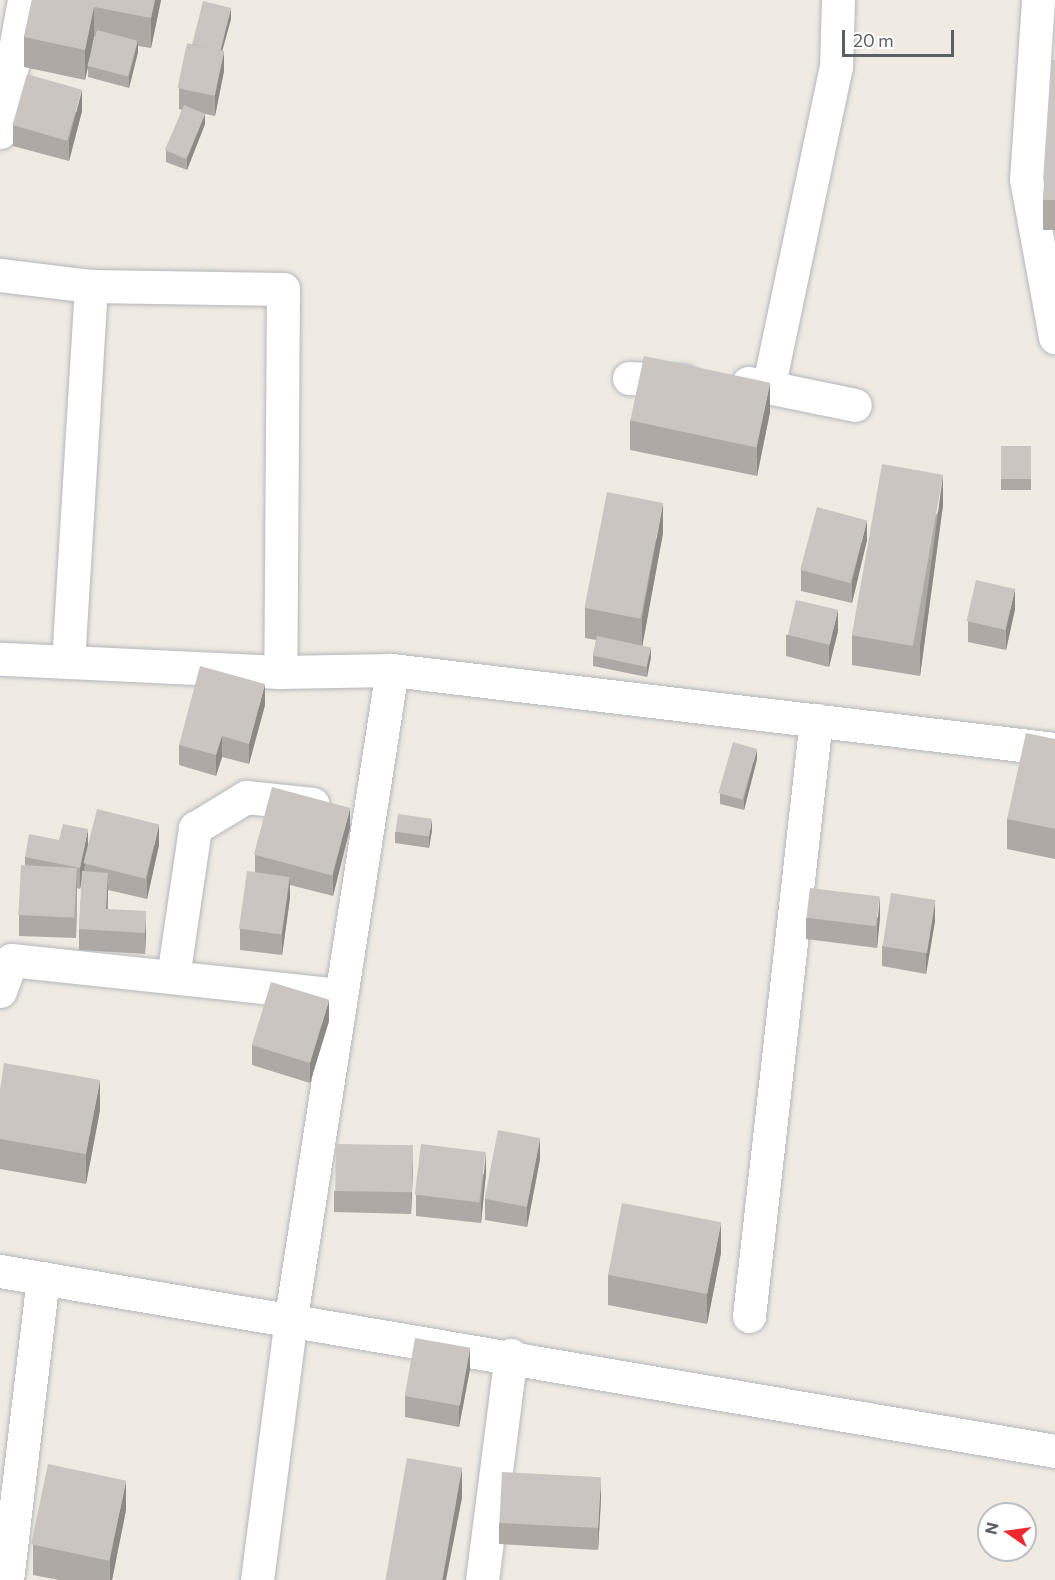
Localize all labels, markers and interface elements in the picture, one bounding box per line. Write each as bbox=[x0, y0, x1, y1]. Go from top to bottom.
scale bar bbox=[845, 18, 958, 56]
text: 20 m bbox=[853, 29, 894, 51]
north arrow bbox=[977, 1502, 1037, 1562]
text: N bbox=[980, 1520, 1002, 1536]

